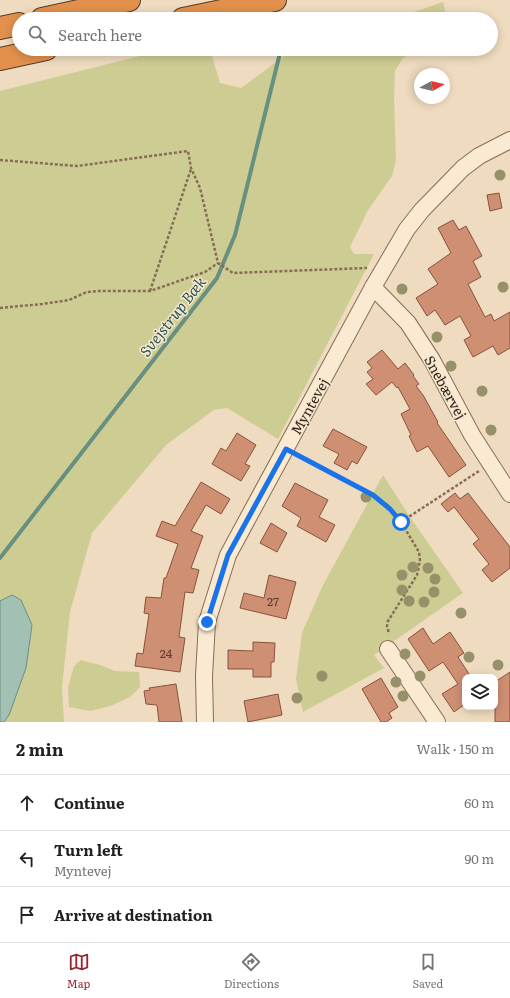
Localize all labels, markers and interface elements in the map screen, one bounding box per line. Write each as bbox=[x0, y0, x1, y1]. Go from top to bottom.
search box bbox=[12, 12, 498, 56]
icon: search bbox=[26, 23, 48, 45]
text: Search here bbox=[58, 23, 142, 46]
north arrow bbox=[414, 68, 450, 104]
water label: Svejstrup Bæk bbox=[133, 270, 211, 361]
street label: Snebærvej bbox=[420, 351, 472, 423]
street label: Myntevej bbox=[285, 374, 333, 438]
route start bbox=[392, 513, 410, 531]
house number: 27 bbox=[267, 592, 279, 610]
route end bbox=[198, 613, 216, 631]
house number: 24 bbox=[160, 644, 173, 662]
map controls bbox=[462, 674, 498, 710]
button: layers bbox=[462, 674, 498, 710]
text: 2 min bbox=[16, 736, 64, 761]
text: Walk · 150 m bbox=[417, 739, 494, 758]
text: Continue bbox=[54, 791, 124, 814]
icon: ahead bbox=[16, 792, 38, 814]
text: 60 m bbox=[464, 793, 494, 812]
text: Turn left bbox=[54, 838, 123, 861]
icon: left bbox=[16, 848, 38, 870]
text: 90 m bbox=[464, 849, 494, 868]
text: Myntevej bbox=[54, 861, 112, 880]
text: Arrive at destination bbox=[54, 903, 213, 926]
icon: arrive bbox=[16, 904, 38, 926]
tab: Map bbox=[67, 951, 90, 991]
tab: Directions bbox=[224, 951, 279, 991]
tab: Saved bbox=[413, 951, 443, 991]

